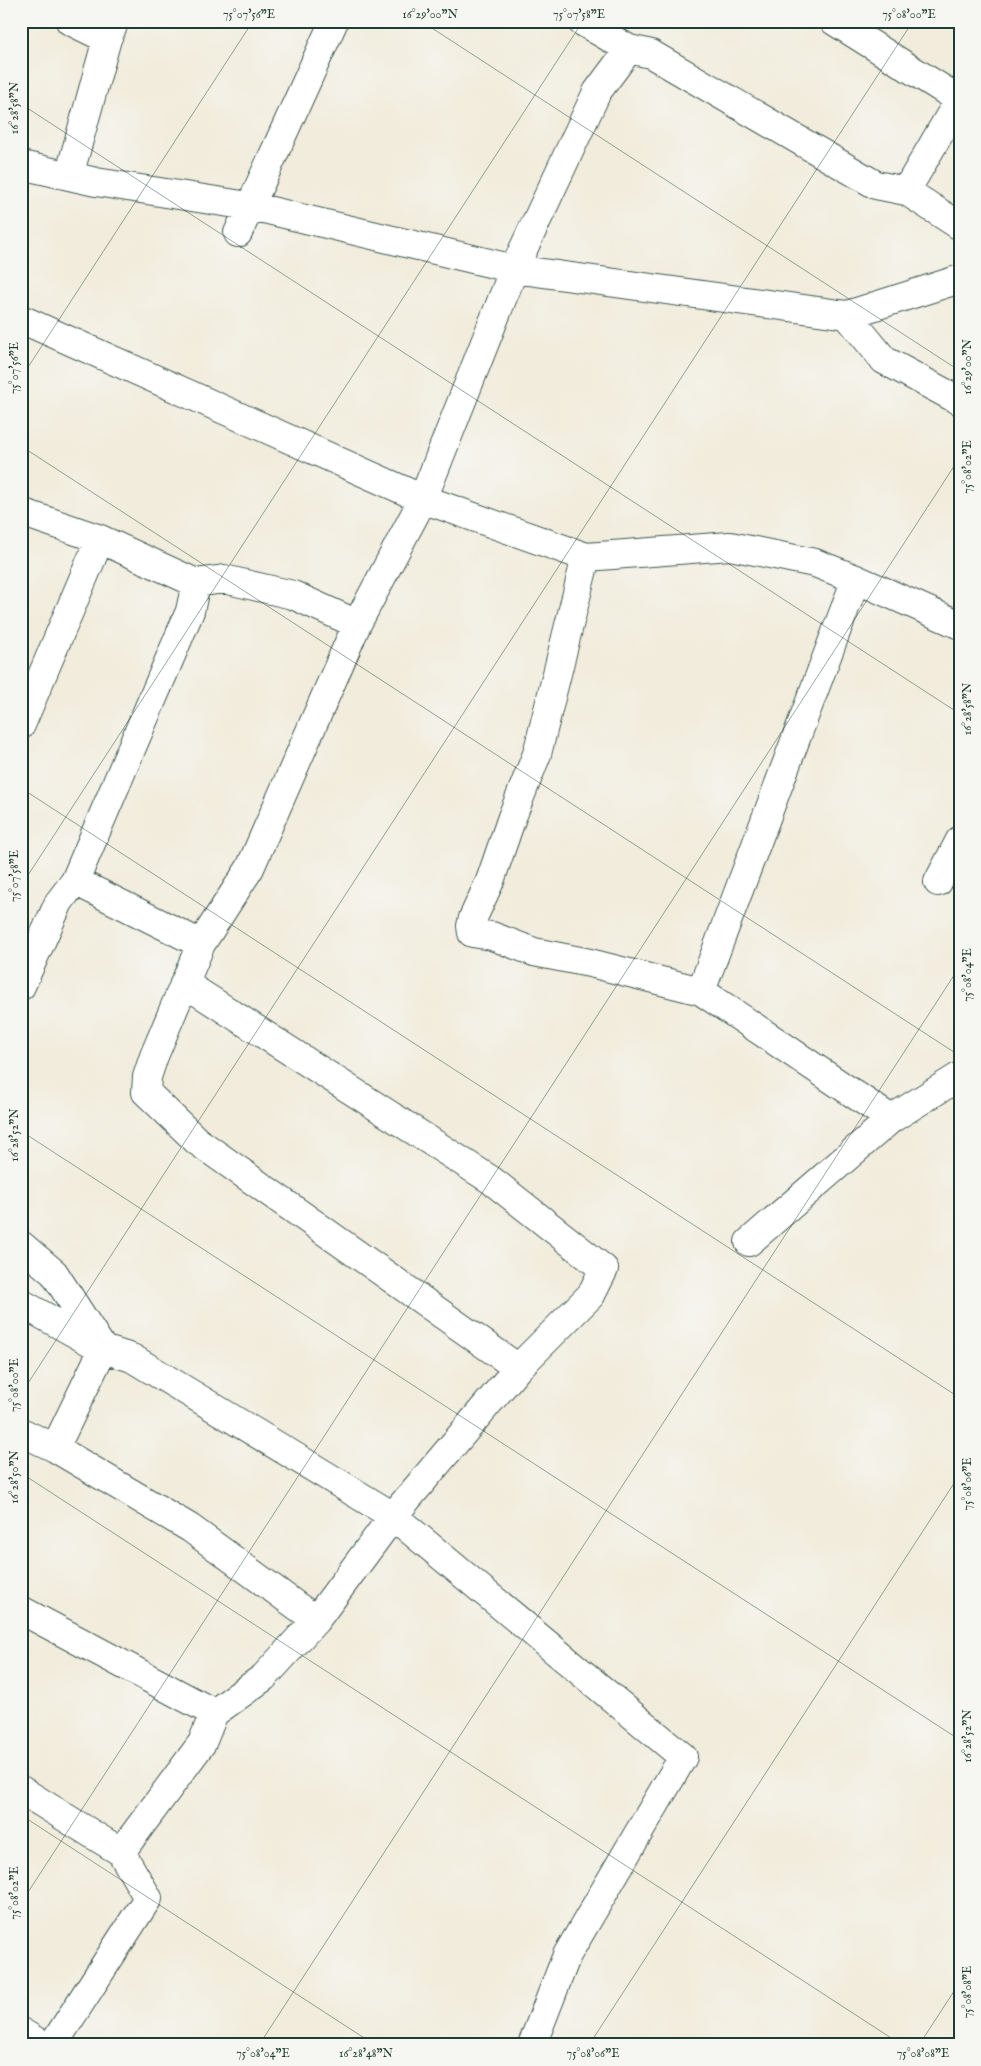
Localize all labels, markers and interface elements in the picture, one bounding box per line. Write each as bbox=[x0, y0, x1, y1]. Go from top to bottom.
text: 75°07'56"E bbox=[223, 7, 275, 22]
text: 16°29'00"N bbox=[402, 7, 458, 22]
text: 75°07'58"E bbox=[553, 7, 605, 22]
text: 75°08'00"E bbox=[882, 7, 936, 22]
text: 16°28'58"N bbox=[7, 81, 22, 134]
text: 16°29'00"N bbox=[960, 339, 975, 395]
text: 75°07'56"E bbox=[7, 342, 22, 394]
text: 75°08'02"E bbox=[960, 440, 975, 494]
text: 16°28'58"N bbox=[960, 682, 975, 735]
text: 75°07'58"E bbox=[7, 850, 22, 902]
text: 75°08'04"E bbox=[960, 948, 975, 1002]
text: 16°28'52"N bbox=[7, 1108, 22, 1162]
text: 75°08'00"E bbox=[7, 1358, 22, 1412]
text: 16°28'50"N bbox=[7, 1450, 22, 1504]
text: 75°08'06"E bbox=[960, 1458, 975, 1510]
text: 16°28'52"N bbox=[960, 1709, 975, 1763]
text: 75°08'02"E bbox=[7, 1866, 22, 1920]
text: 75°08'08"E bbox=[960, 1966, 975, 2018]
text: 75°08'04"E bbox=[236, 2046, 290, 2061]
text: 16°28'48"N bbox=[339, 2046, 394, 2061]
text: 75°08'06"E bbox=[567, 2046, 619, 2061]
text: 75°08'08"E bbox=[897, 2046, 949, 2061]

